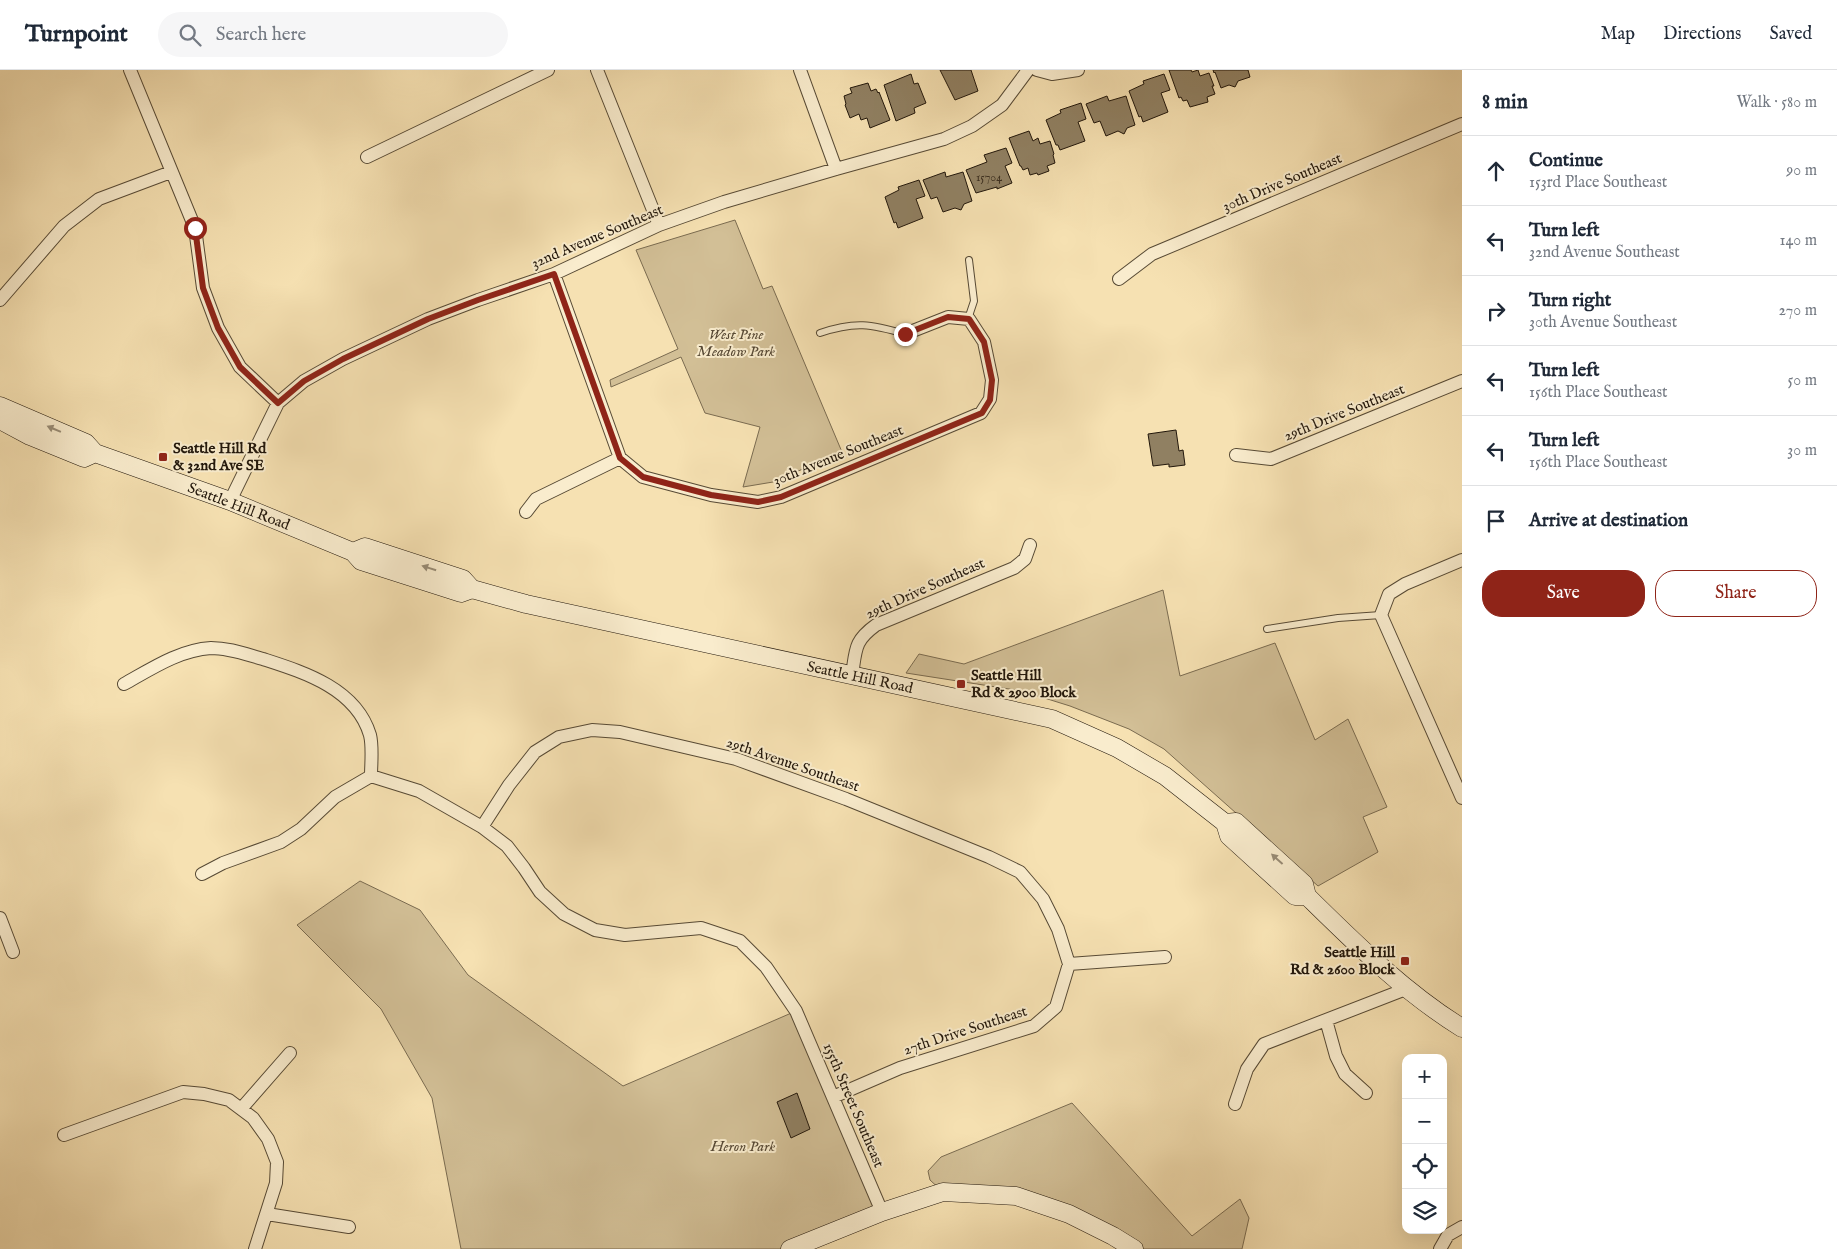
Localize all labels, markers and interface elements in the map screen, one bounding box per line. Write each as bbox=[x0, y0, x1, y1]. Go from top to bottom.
search box bbox=[158, 12, 508, 57]
text: Turnpoint bbox=[25, 19, 128, 50]
icon: search bbox=[176, 21, 204, 49]
text: Search here bbox=[216, 23, 306, 47]
text: Map bbox=[1601, 23, 1635, 46]
text: Directions bbox=[1663, 23, 1741, 46]
text: Saved bbox=[1769, 23, 1812, 46]
text: 8 min bbox=[1482, 89, 1528, 116]
text: Walk · 580 m bbox=[1737, 93, 1817, 113]
street label: 30th Drive Southeast bbox=[1220, 149, 1345, 216]
text: Continue bbox=[1529, 149, 1603, 173]
icon: ahead bbox=[1482, 157, 1510, 185]
text: 90 m bbox=[1786, 161, 1817, 181]
house number: 15704 bbox=[976, 170, 1002, 185]
text: 153rd Place Southeast bbox=[1529, 173, 1667, 193]
street label: 32nd Avenue Southeast bbox=[528, 200, 666, 273]
route start bbox=[184, 217, 207, 240]
text: Turn left bbox=[1529, 219, 1600, 243]
icon: left bbox=[1482, 227, 1510, 255]
text: 140 m bbox=[1779, 231, 1817, 251]
text: 32nd Avenue Southeast bbox=[1529, 243, 1680, 263]
text: Turn right bbox=[1529, 289, 1611, 313]
icon: right bbox=[1482, 297, 1510, 325]
text: 270 m bbox=[1778, 301, 1817, 321]
text: 30th Avenue Southeast bbox=[1529, 313, 1677, 333]
route end bbox=[894, 323, 917, 346]
park label: West Pine Meadow Park bbox=[697, 325, 775, 361]
text: Turn left bbox=[1529, 359, 1600, 383]
icon: left bbox=[1482, 367, 1510, 395]
text: 50 m bbox=[1788, 371, 1817, 391]
street label: 29th Drive Southeast bbox=[1281, 380, 1407, 445]
text: 156th Place Southeast bbox=[1529, 383, 1668, 403]
street label: 30th Avenue Southeast bbox=[770, 421, 906, 490]
one-way arrow bbox=[47, 425, 61, 433]
text: Turn left bbox=[1529, 429, 1600, 453]
icon: left bbox=[1482, 437, 1510, 465]
place label: Seattle Hill Rd & 32nd Ave SE bbox=[173, 439, 267, 475]
text: 30 m bbox=[1787, 441, 1817, 461]
marker: Seattle Hill Rd & 32nd Ave SE bbox=[157, 451, 169, 463]
text: 156th Place Southeast bbox=[1529, 453, 1668, 473]
street label: Seattle Hill Road bbox=[185, 478, 293, 535]
icon: arrive bbox=[1482, 507, 1510, 535]
text: Arrive at destination bbox=[1529, 509, 1688, 533]
street label: 29th Drive Southeast bbox=[863, 554, 988, 623]
one-way arrow bbox=[421, 564, 436, 572]
button: Save bbox=[1482, 570, 1645, 617]
button: Share bbox=[1655, 570, 1817, 617]
street label: Seattle Hill Road bbox=[805, 657, 916, 698]
place label: Seattle Hill Rd & 2900 Block bbox=[971, 666, 1077, 702]
marker: Seattle Hill Rd & 2900 Block bbox=[955, 678, 967, 690]
street label: 29th Avenue Southeast bbox=[724, 733, 862, 796]
one-way arrow bbox=[1271, 854, 1284, 865]
place label: Seattle Hill Rd & 2600 Block bbox=[1290, 943, 1396, 979]
marker: Seattle Hill Rd & 2600 Block bbox=[1399, 955, 1411, 967]
street label: 27th Drive Southeast bbox=[901, 1002, 1029, 1059]
street label: 155th Street Southeast bbox=[819, 1040, 888, 1170]
map controls bbox=[1402, 1054, 1447, 1234]
button: + bbox=[1402, 1054, 1447, 1099]
button: − bbox=[1402, 1099, 1447, 1144]
park label: Heron Park bbox=[710, 1137, 775, 1156]
button: locate bbox=[1402, 1144, 1447, 1189]
button: layers bbox=[1402, 1189, 1447, 1234]

